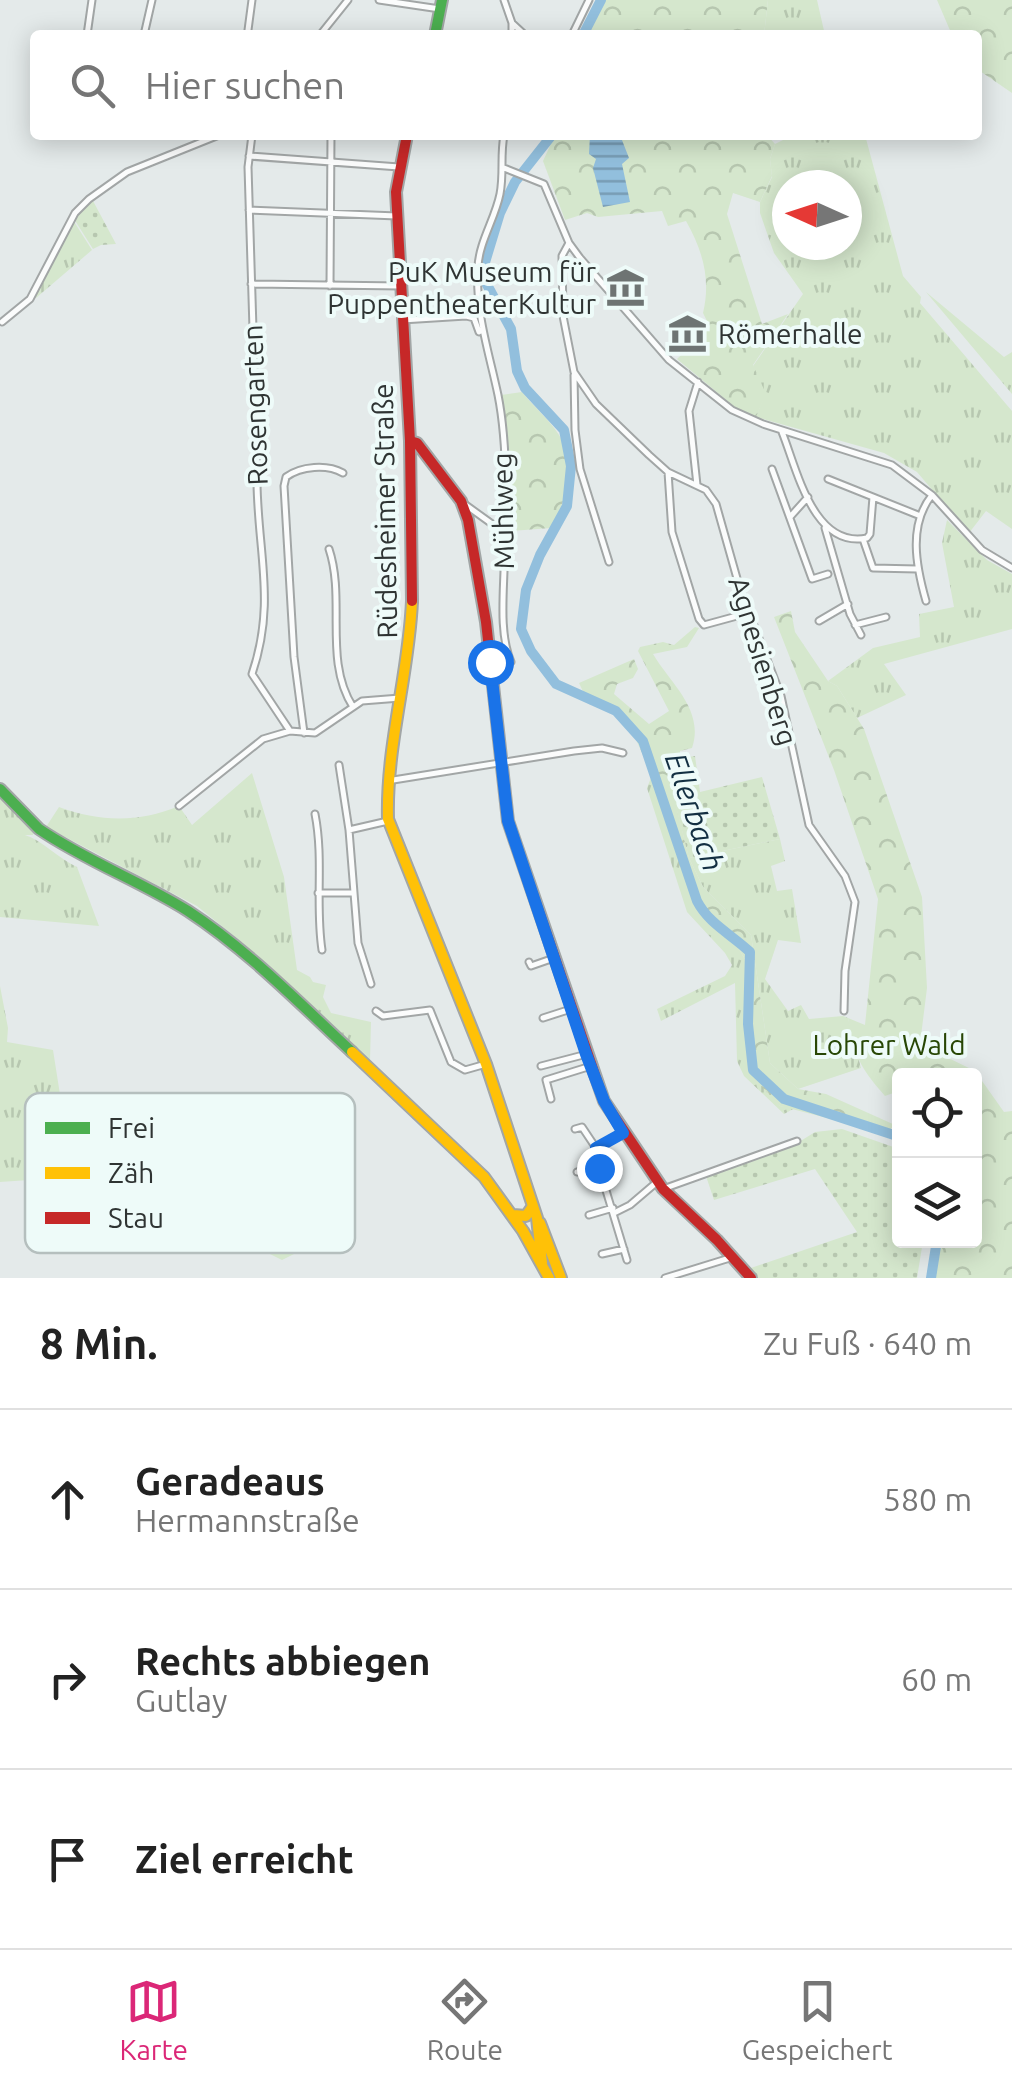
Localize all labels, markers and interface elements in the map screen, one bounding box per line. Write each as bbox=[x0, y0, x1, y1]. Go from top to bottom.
search box bbox=[30, 30, 982, 140]
icon: search bbox=[65, 58, 120, 113]
text: Hier suchen bbox=[145, 64, 345, 106]
north arrow bbox=[772, 170, 862, 260]
place label: PuK Museum für PuppentheaterKultur bbox=[327, 256, 596, 319]
museum icon: PuK Museum für PuppentheaterKultur bbox=[605, 267, 647, 309]
museum icon: Römerhalle bbox=[667, 313, 709, 355]
place label: Römerhalle bbox=[718, 318, 863, 349]
street label: Rosengarten bbox=[236, 324, 273, 486]
street label: Rüdesheimer Straße bbox=[367, 383, 402, 639]
street label: Mühlweg bbox=[486, 452, 519, 570]
street label: Agnesienberg bbox=[723, 573, 804, 749]
route start bbox=[468, 640, 514, 686]
water label: Ellerbach bbox=[659, 748, 731, 875]
park label: Lohrer Wald bbox=[812, 1029, 966, 1060]
map controls bbox=[892, 1068, 982, 1248]
button: locate bbox=[892, 1068, 982, 1158]
legend bbox=[25, 1093, 355, 1253]
text: Frei bbox=[108, 1112, 155, 1143]
route end bbox=[577, 1146, 623, 1192]
text: Zäh bbox=[108, 1157, 154, 1188]
button: layers bbox=[892, 1158, 982, 1248]
text: Stau bbox=[108, 1202, 164, 1233]
text: 8 Min. bbox=[40, 1320, 158, 1367]
text: Zu Fuß · 640 m bbox=[763, 1325, 972, 1361]
text: Geradeaus bbox=[135, 1460, 325, 1502]
icon: ahead bbox=[40, 1472, 95, 1527]
text: 580 m bbox=[883, 1481, 972, 1517]
text: Hermannstraße bbox=[135, 1502, 360, 1538]
text: Rechts abbiegen bbox=[135, 1640, 430, 1682]
icon: right bbox=[40, 1652, 95, 1707]
text: 60 m bbox=[901, 1661, 972, 1697]
text: Gutlay bbox=[135, 1682, 227, 1718]
icon: arrive bbox=[40, 1832, 95, 1887]
text: Ziel erreicht bbox=[135, 1838, 354, 1880]
tab: Karte bbox=[119, 1974, 188, 2065]
tab: Route bbox=[427, 1974, 503, 2065]
tab: Gespeichert bbox=[742, 1974, 893, 2065]

